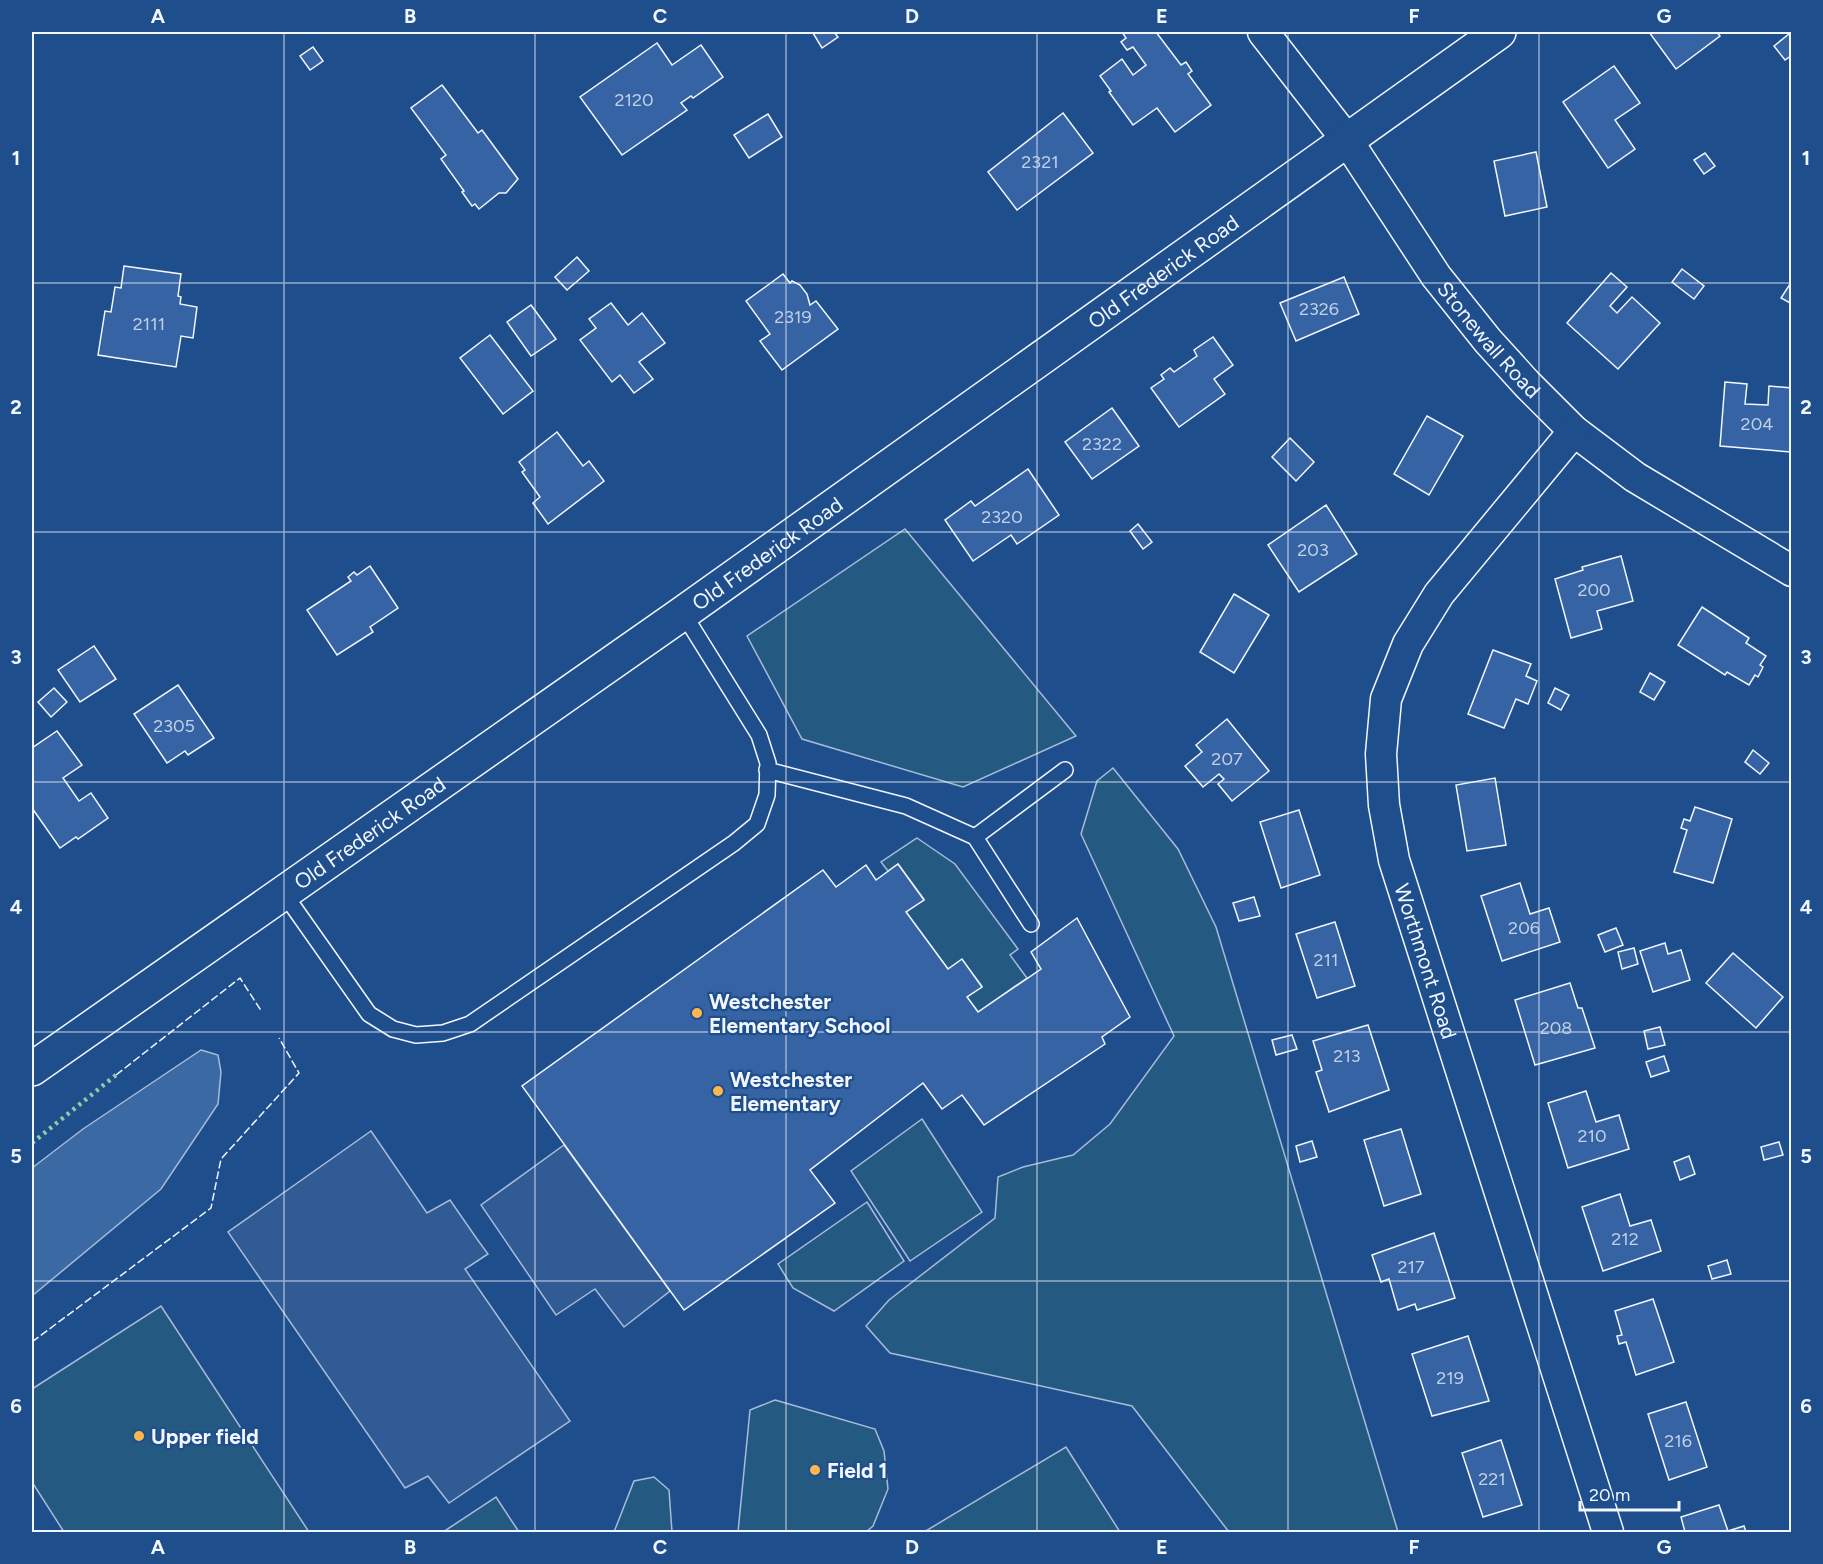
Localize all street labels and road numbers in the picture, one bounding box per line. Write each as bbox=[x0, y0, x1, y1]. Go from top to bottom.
street label: Old Frederick Road bbox=[1083, 209, 1243, 333]
street label: Stonewall Road bbox=[1432, 276, 1546, 403]
street label: Old Frederick Road bbox=[687, 491, 847, 615]
street label: Old Frederick Road bbox=[289, 771, 450, 894]
street label: Worthmont Road bbox=[1390, 880, 1463, 1042]

